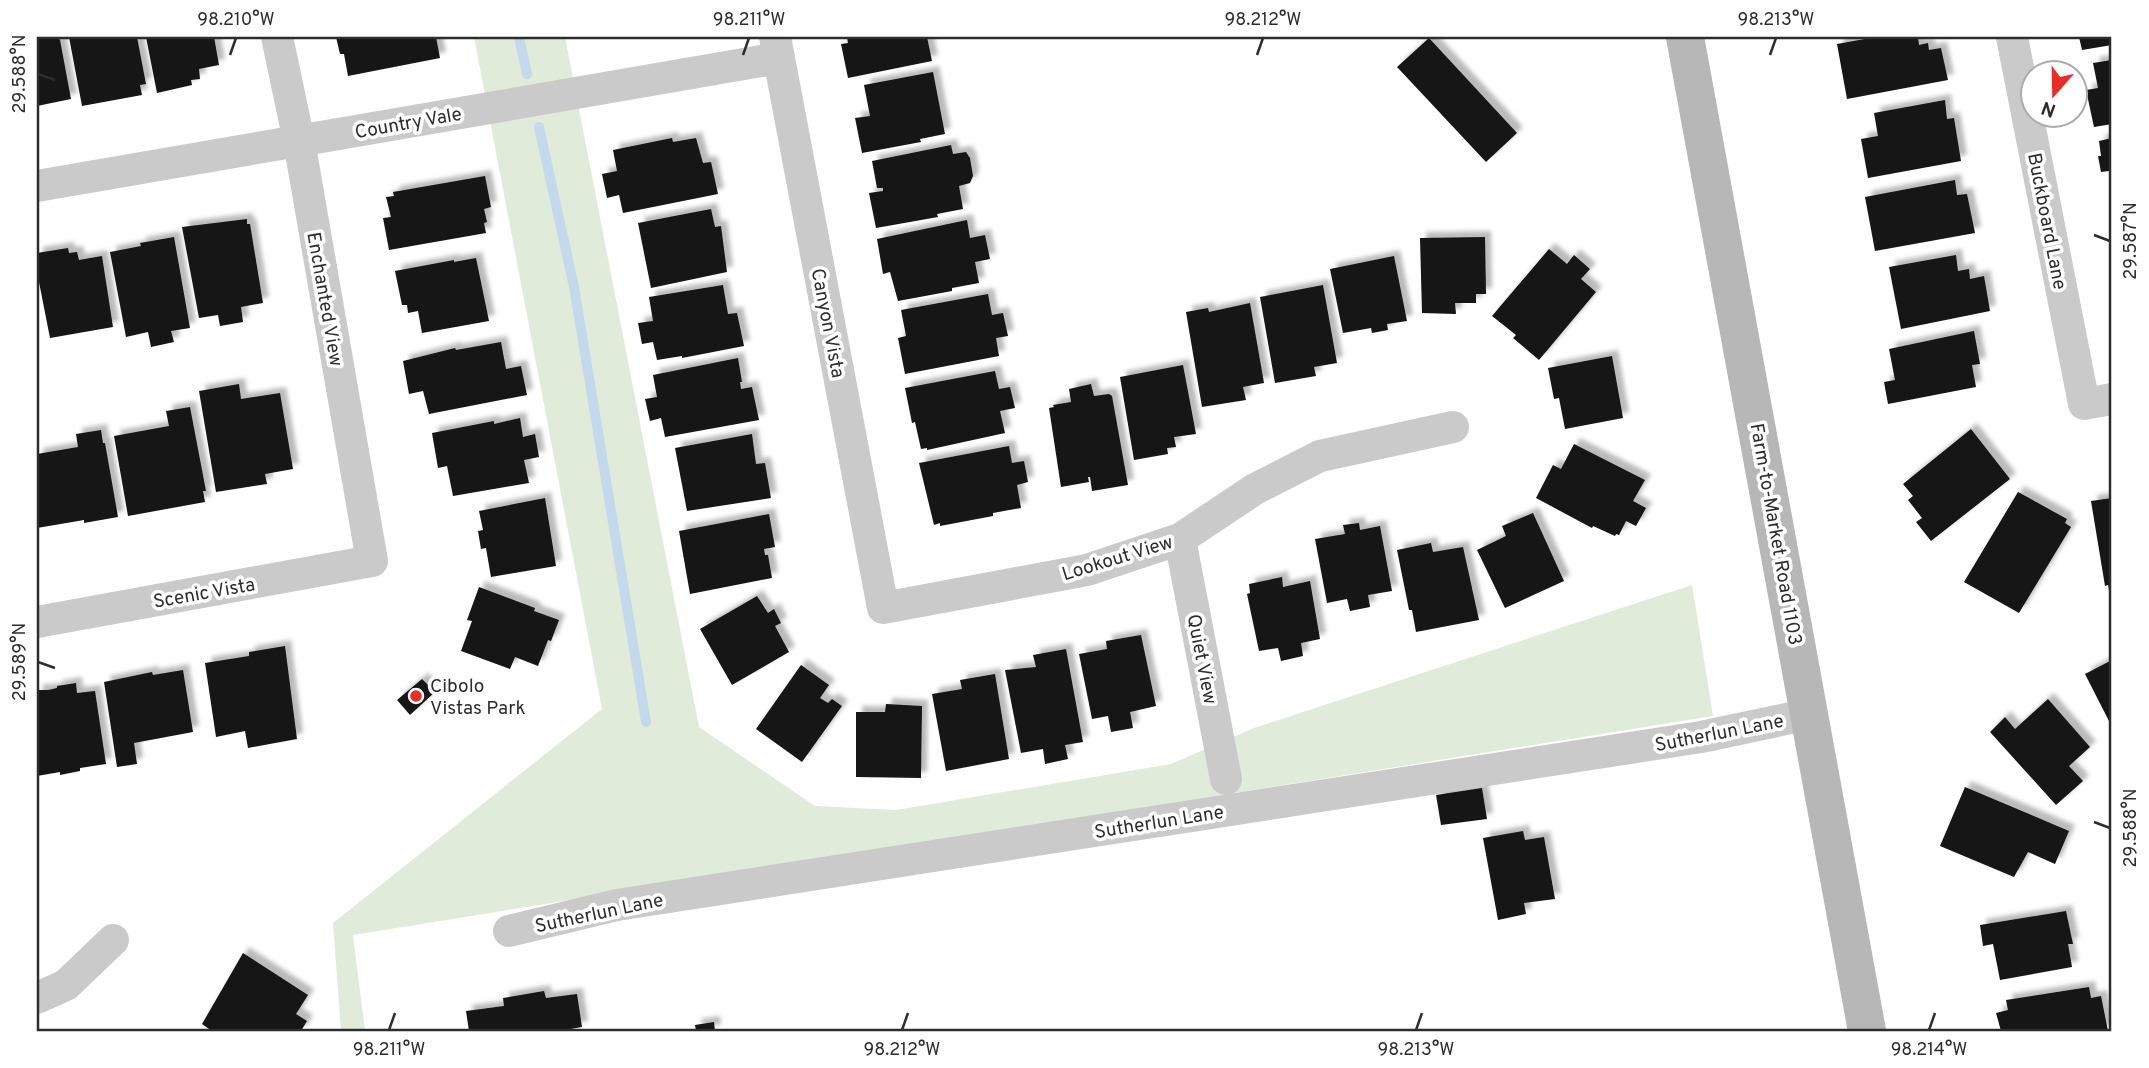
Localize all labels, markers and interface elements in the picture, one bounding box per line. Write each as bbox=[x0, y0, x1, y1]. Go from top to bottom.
text: 98.210°W bbox=[197, 9, 275, 32]
text: 98.211°W bbox=[713, 9, 785, 32]
text: 98.212°W bbox=[1225, 9, 1301, 32]
text: 98.213°W bbox=[1738, 9, 1814, 32]
text: 29.588°N bbox=[9, 34, 32, 114]
north arrow bbox=[2020, 60, 2090, 130]
text: N bbox=[2038, 94, 2059, 122]
street label: Country Vale bbox=[353, 103, 464, 145]
street label: Buckboard Lane bbox=[2021, 151, 2071, 292]
text: 29.587°N bbox=[2120, 202, 2143, 280]
street label: Enchanted View bbox=[300, 230, 348, 368]
street label: Canyon Vista bbox=[805, 267, 849, 380]
street label: Farm-to-Market Road 1103 bbox=[1744, 421, 1806, 647]
street label: Lookout View bbox=[1059, 531, 1176, 587]
street label: Scenic Vista bbox=[152, 573, 257, 615]
street label: Quiet View bbox=[1181, 612, 1222, 706]
text: 29.589°N bbox=[9, 623, 32, 701]
place label: Cibolo Vistas Park bbox=[430, 675, 526, 721]
marker: Cibolo Vistas Park bbox=[408, 688, 424, 704]
street label: Sutherlun Lane bbox=[1653, 710, 1786, 758]
text: 29.588°N bbox=[2120, 788, 2143, 868]
street label: Sutherlun Lane bbox=[1093, 801, 1226, 845]
street label: Sutherlun Lane bbox=[533, 889, 666, 939]
text: 98.211°W bbox=[353, 1039, 425, 1062]
text: 98.212°W bbox=[864, 1039, 940, 1062]
text: 98.213°W bbox=[1378, 1039, 1454, 1062]
text: 98.214°W bbox=[1891, 1039, 1967, 1062]

